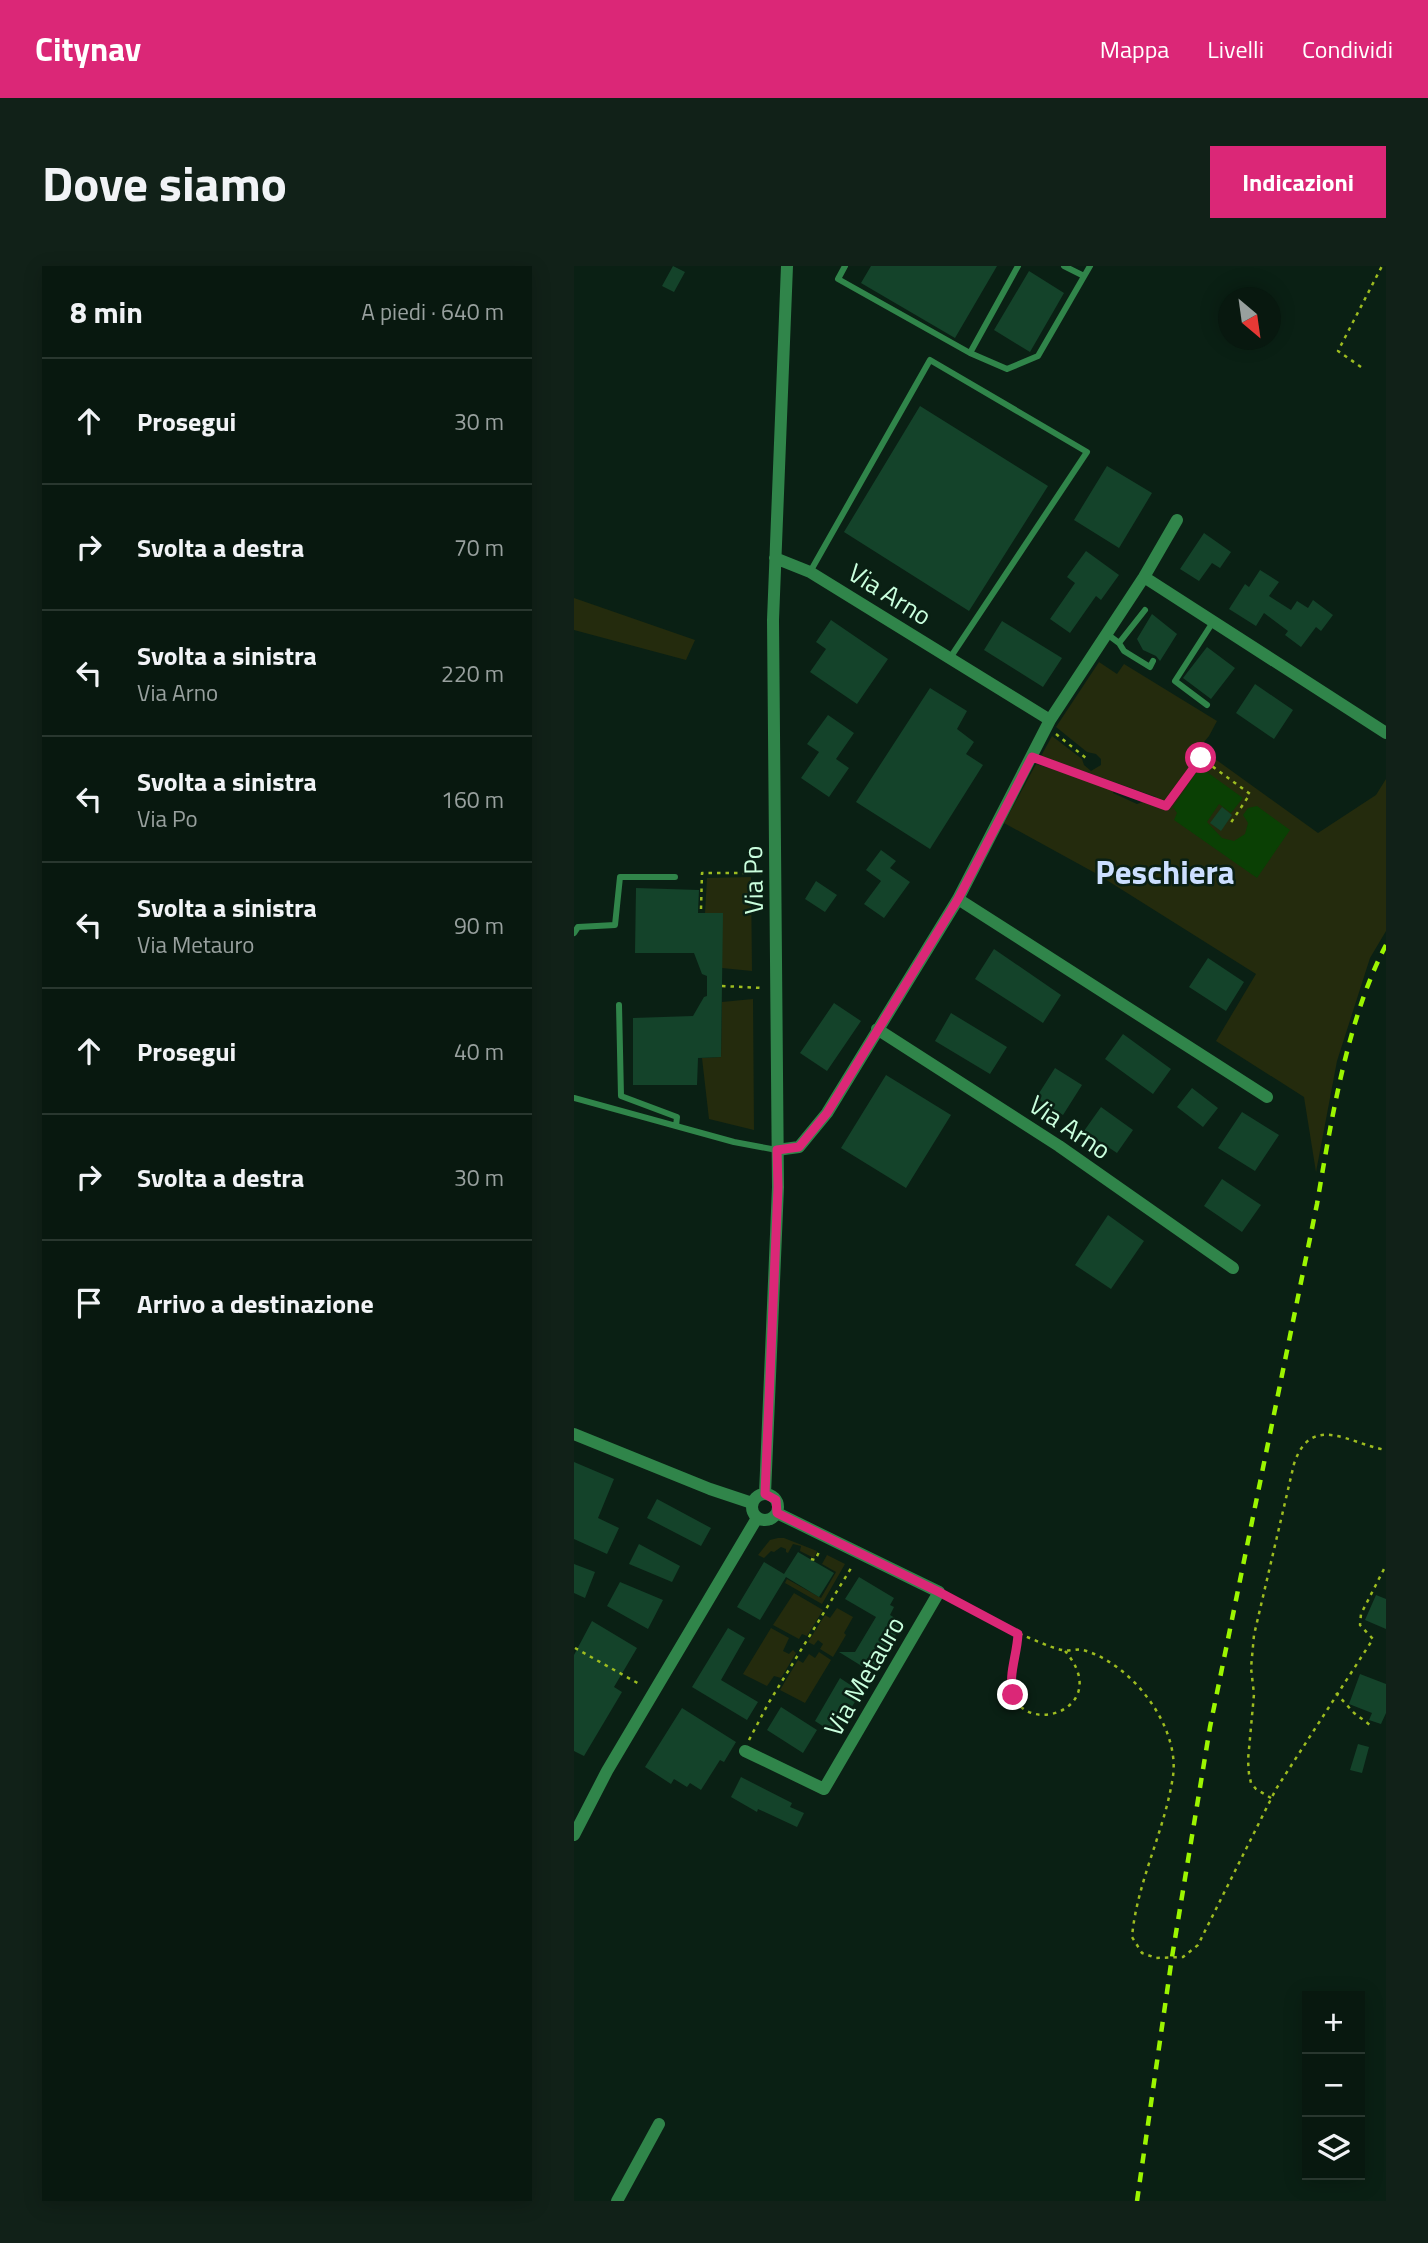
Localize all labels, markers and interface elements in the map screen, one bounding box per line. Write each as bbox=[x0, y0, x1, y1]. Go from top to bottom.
text: Citynav bbox=[35, 24, 141, 74]
text: Mappa bbox=[1100, 31, 1169, 67]
text: Livelli bbox=[1207, 31, 1264, 67]
text: Condividi bbox=[1302, 31, 1393, 67]
text: Dove siamo bbox=[42, 145, 287, 220]
button: Indicazioni bbox=[1210, 146, 1386, 218]
north arrow bbox=[1218, 287, 1281, 350]
text: 8 min bbox=[70, 289, 143, 335]
text: A piedi · 640 m bbox=[361, 294, 504, 329]
icon: ahead bbox=[70, 402, 108, 440]
text: Prosegui bbox=[137, 402, 236, 441]
text: 30 m bbox=[454, 404, 504, 439]
icon: right bbox=[70, 528, 108, 566]
text: Svolta a destra bbox=[137, 528, 304, 567]
text: 70 m bbox=[454, 530, 504, 565]
street label: Via Arno bbox=[841, 553, 939, 635]
text: Svolta a sinistra bbox=[137, 636, 317, 675]
icon: left bbox=[70, 654, 108, 692]
text: 220 m bbox=[441, 656, 504, 691]
text: Via Arno bbox=[137, 675, 218, 710]
route start bbox=[1185, 742, 1216, 773]
text: Svolta a sinistra bbox=[137, 762, 317, 801]
icon: left bbox=[70, 780, 108, 818]
text: 160 m bbox=[441, 782, 504, 817]
text: Via Po bbox=[137, 801, 198, 836]
street label: Via Po bbox=[733, 845, 773, 915]
district label: Peschiera bbox=[1095, 847, 1235, 897]
text: Svolta a sinistra bbox=[137, 888, 317, 927]
icon: left bbox=[70, 906, 108, 944]
text: 90 m bbox=[454, 908, 504, 943]
text: Via Metauro bbox=[137, 927, 254, 962]
icon: ahead bbox=[70, 1032, 108, 1070]
text: Prosegui bbox=[137, 1032, 236, 1071]
text: 40 m bbox=[454, 1034, 504, 1069]
street label: Via Arno bbox=[1021, 1085, 1119, 1169]
icon: right bbox=[70, 1158, 108, 1196]
text: Svolta a destra bbox=[137, 1158, 304, 1197]
text: 30 m bbox=[454, 1160, 504, 1195]
icon: arrive bbox=[70, 1284, 108, 1322]
text: Arrivo a destinazione bbox=[137, 1284, 374, 1323]
street label: Via Metauro bbox=[814, 1609, 914, 1743]
route end bbox=[997, 1679, 1028, 1710]
map controls bbox=[1302, 1991, 1365, 2180]
button: + bbox=[1302, 1991, 1365, 2054]
button: − bbox=[1302, 2054, 1365, 2117]
button: layers bbox=[1302, 2117, 1365, 2180]

